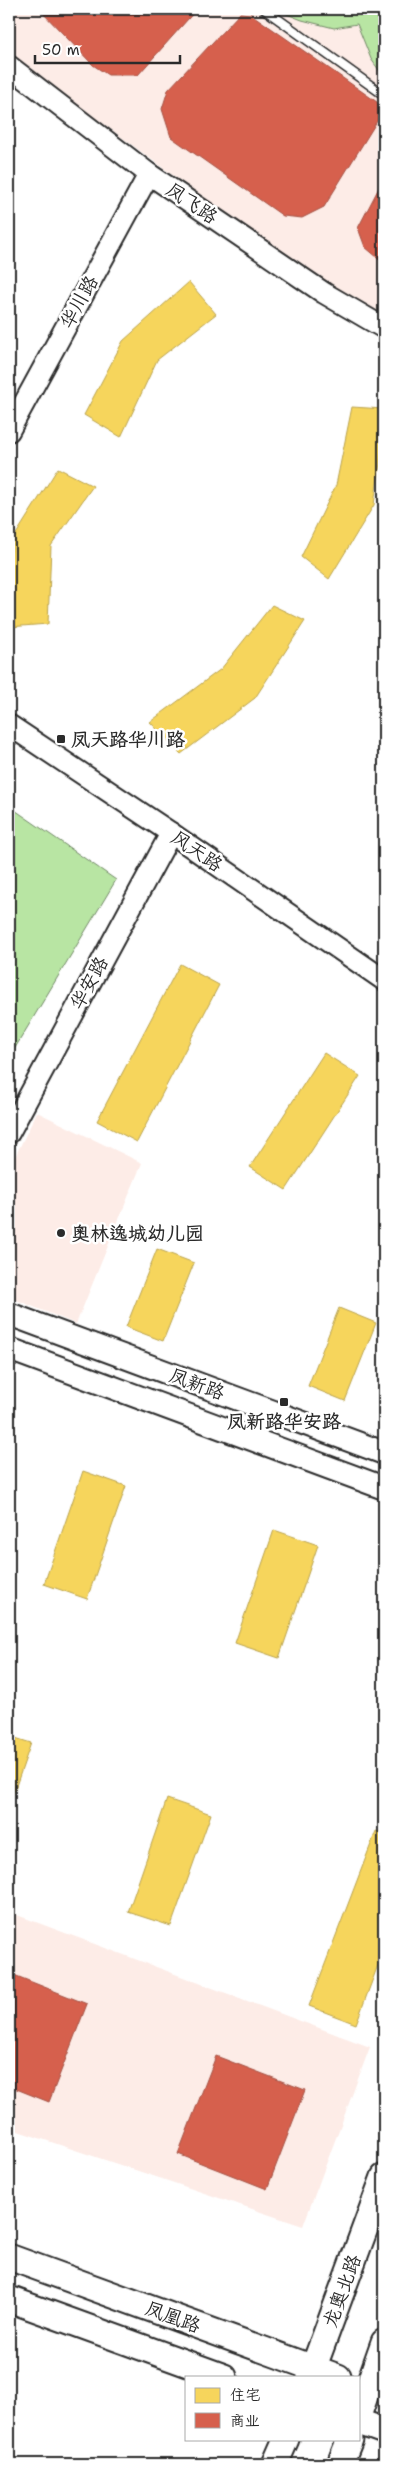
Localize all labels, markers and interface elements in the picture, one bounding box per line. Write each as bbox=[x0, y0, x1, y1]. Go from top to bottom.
scale bar bbox=[35, 32, 180, 64]
text: 50 m bbox=[42, 40, 80, 60]
street label: 凤飞路 bbox=[161, 177, 223, 229]
street label: 华川路 bbox=[54, 271, 104, 333]
place label: 凤天路华川路 bbox=[71, 727, 185, 752]
marker: 凤天路华川路 bbox=[55, 733, 67, 745]
street label: 风天路 bbox=[166, 825, 228, 877]
street label: 华安路 bbox=[64, 952, 114, 1014]
place label: 奥林逸城幼儿园 bbox=[71, 1221, 204, 1246]
marker: 奥林逸城幼儿园 bbox=[55, 1227, 67, 1239]
street label: 凤新路 bbox=[166, 1363, 228, 1405]
marker: 凤新路华安路 bbox=[278, 1396, 290, 1408]
place label: 凤新路华安路 bbox=[227, 1409, 341, 1434]
street label: 龙奥北路 bbox=[317, 2251, 367, 2331]
street label: 凤凰路 bbox=[142, 2296, 204, 2338]
legend bbox=[185, 2376, 360, 2440]
text: 住宅 bbox=[230, 2385, 260, 2405]
text: 商业 bbox=[230, 2411, 260, 2431]

